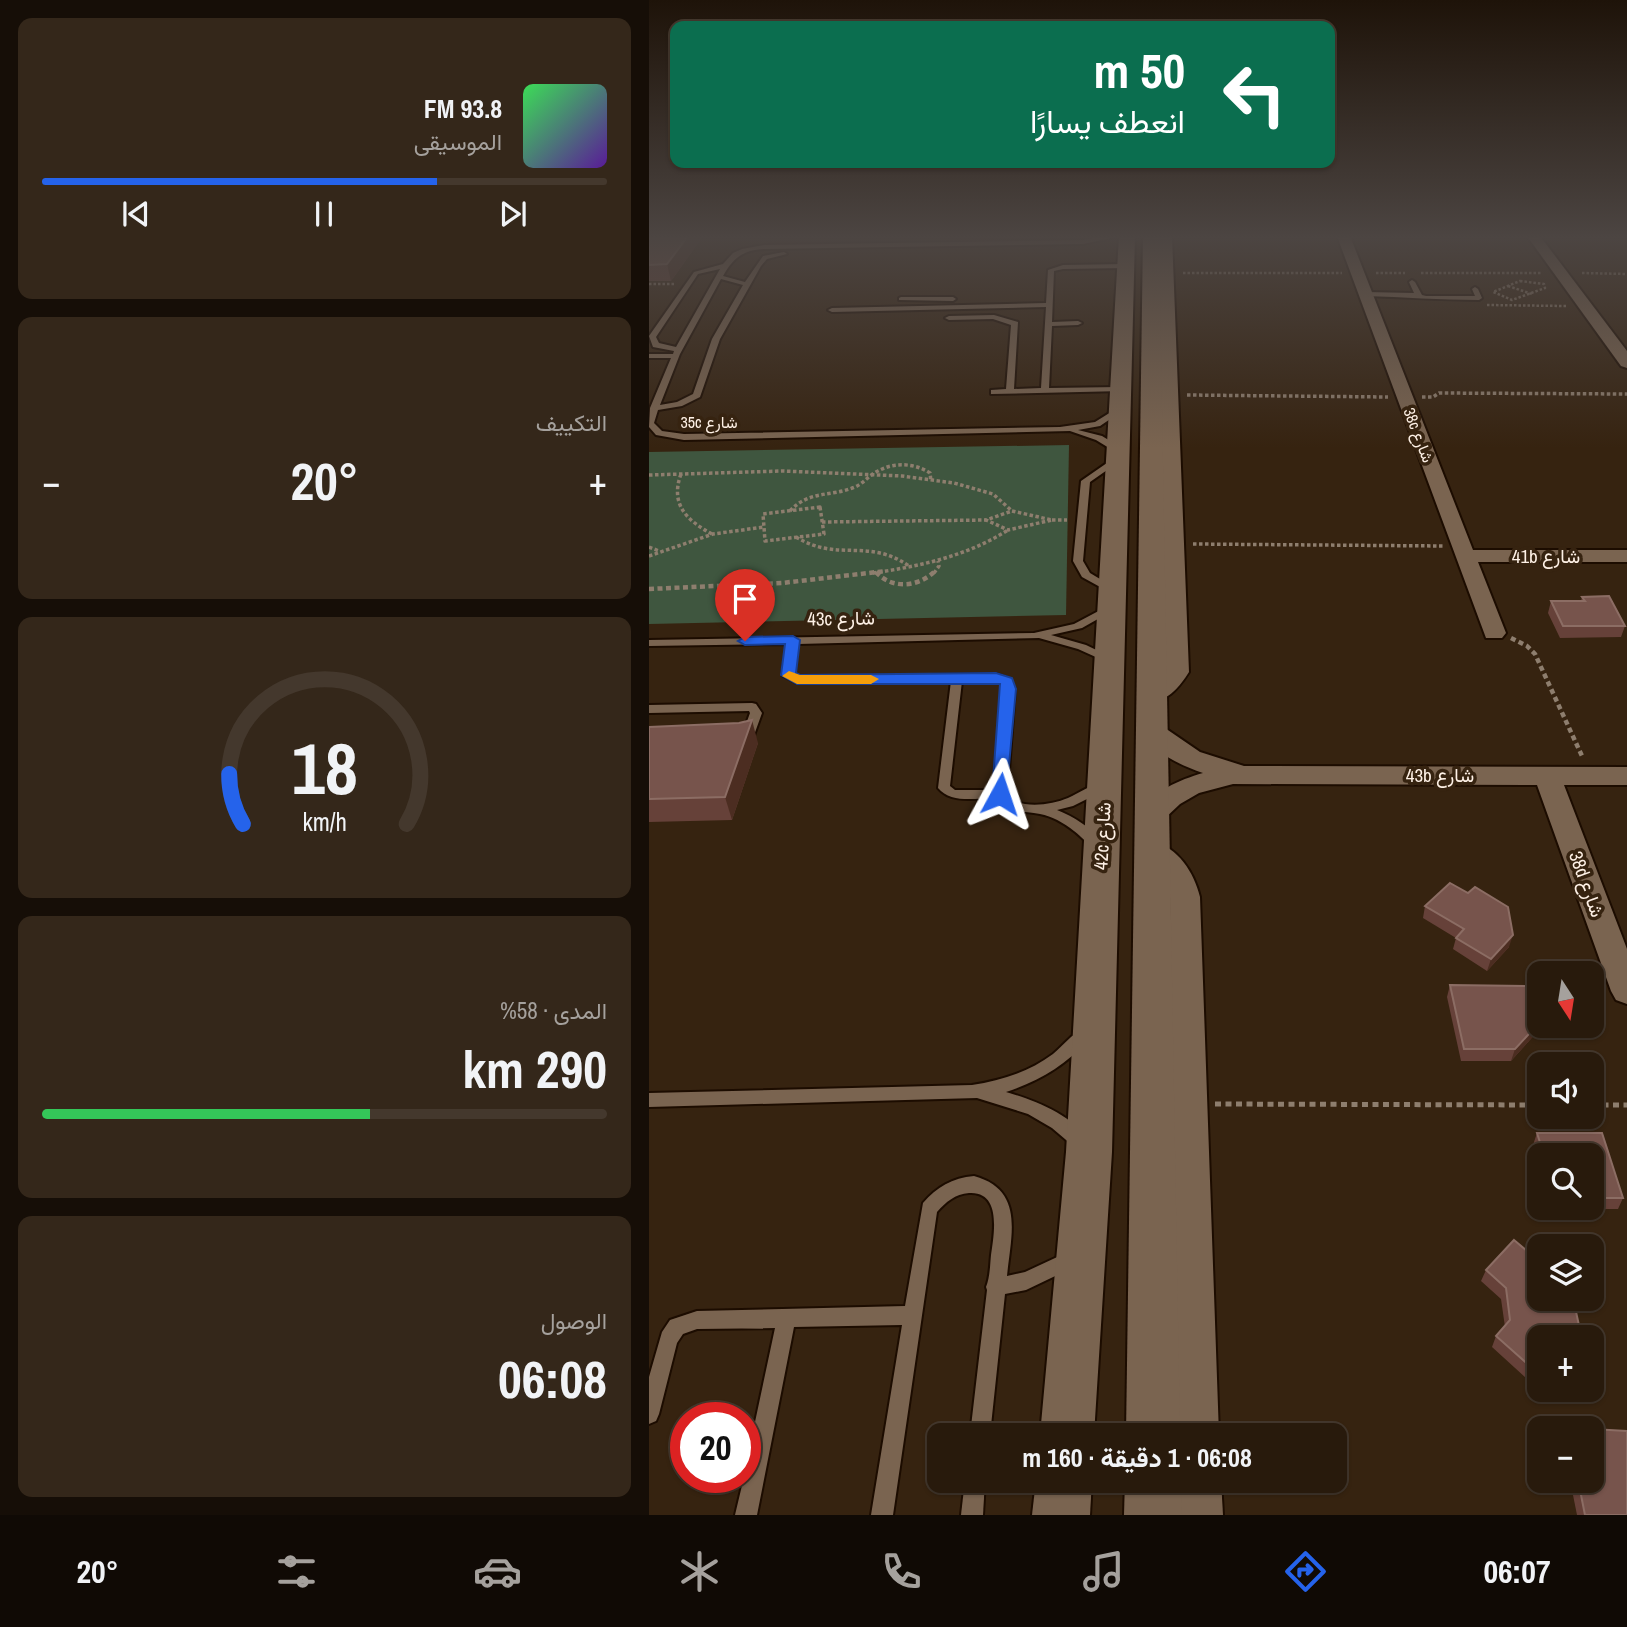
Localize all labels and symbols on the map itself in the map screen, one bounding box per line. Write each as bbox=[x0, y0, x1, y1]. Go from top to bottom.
street label: 38c شارع bbox=[1398, 404, 1439, 466]
street label: 35c شارع bbox=[681, 411, 738, 434]
street label: 41b شارع bbox=[1512, 543, 1580, 569]
pin bbox=[715, 569, 775, 641]
street label: 43c شارع bbox=[807, 604, 875, 632]
position arrow bbox=[963, 757, 1037, 831]
street label: 43b شارع bbox=[1406, 762, 1474, 788]
street label: 42c شارع bbox=[1087, 802, 1117, 870]
street label: 38d شارع bbox=[1563, 847, 1611, 921]
north arrow bbox=[1527, 961, 1605, 1038]
speed limit sign: 20 bbox=[670, 1402, 761, 1493]

